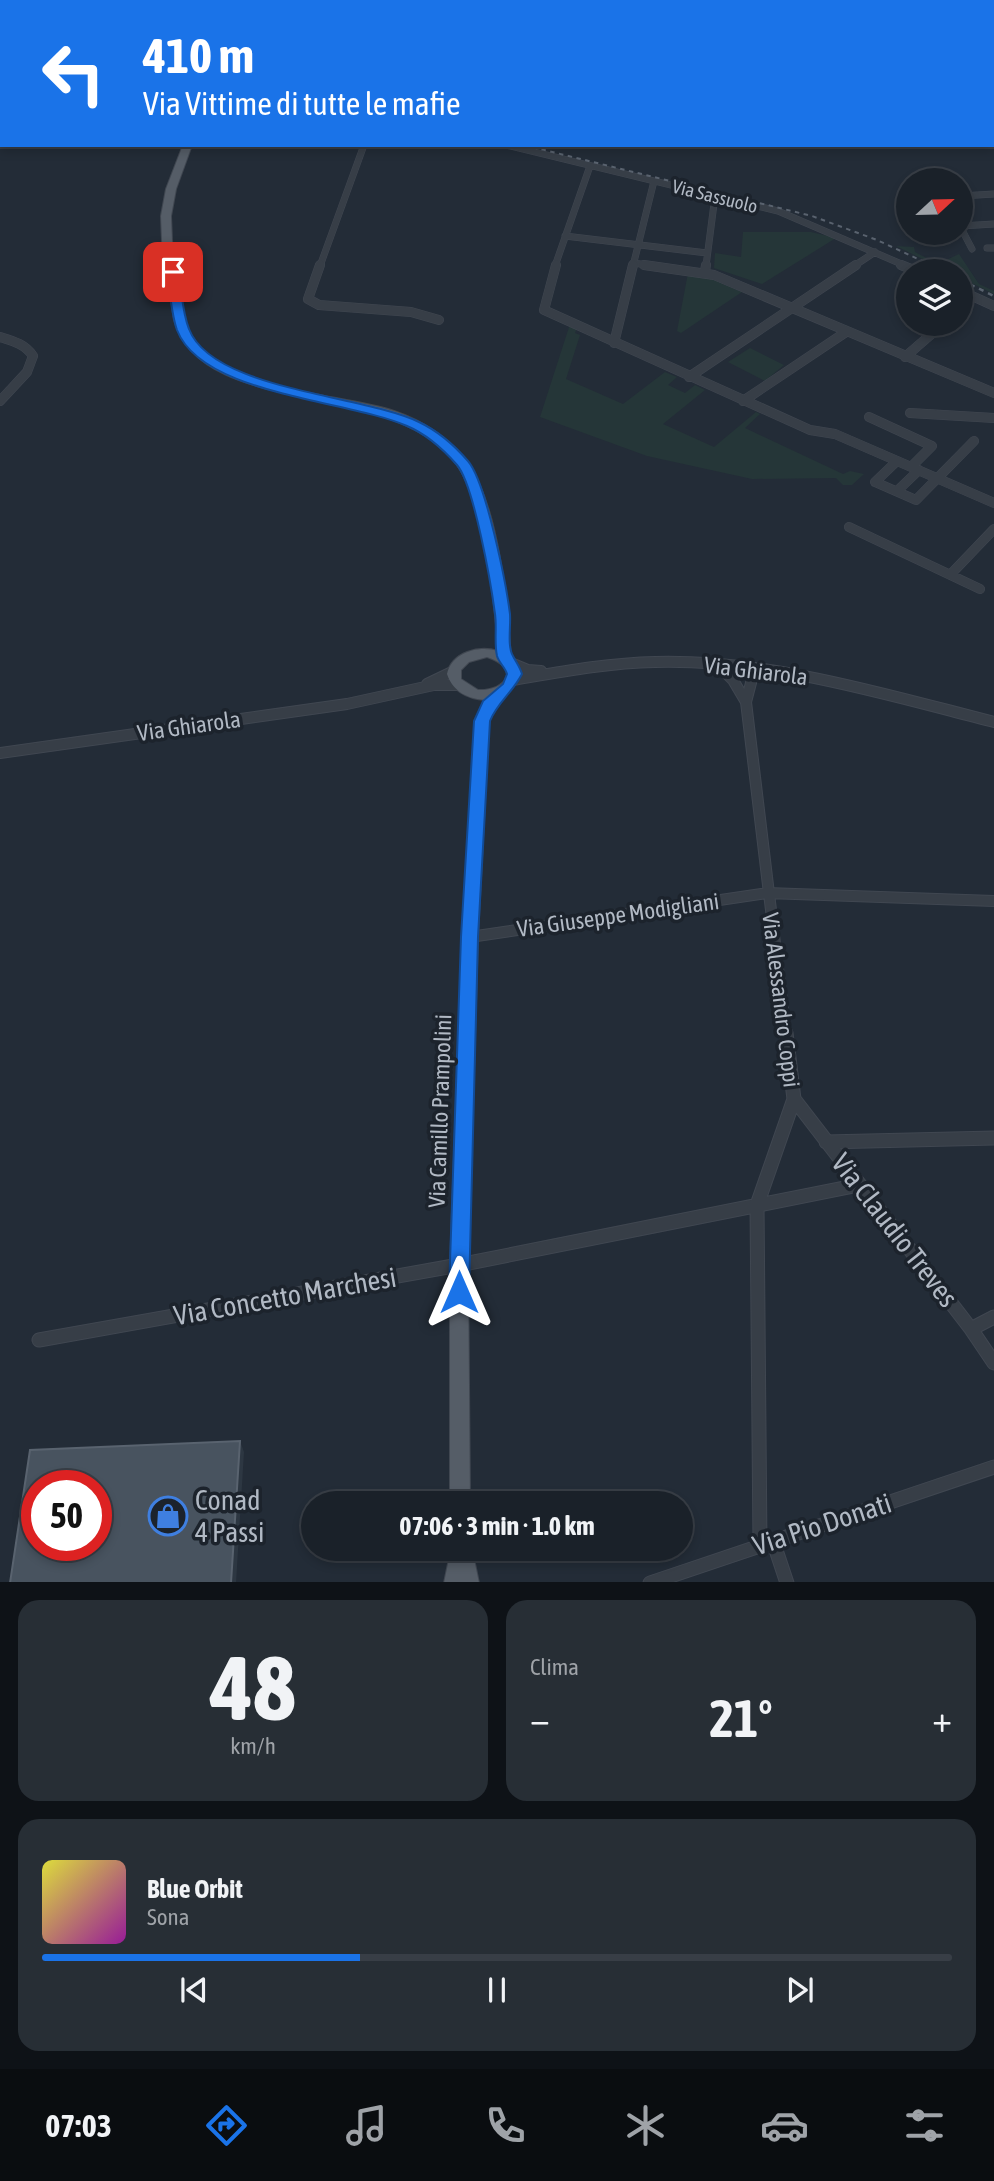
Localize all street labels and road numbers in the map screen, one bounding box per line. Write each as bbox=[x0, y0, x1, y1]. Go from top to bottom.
street label: Via Sassuolo bbox=[670, 175, 760, 217]
street label: Via Ghiarola bbox=[703, 652, 809, 690]
street label: Via Ghiarola bbox=[136, 706, 242, 746]
street label: Via Giuseppe Modigliani bbox=[515, 888, 721, 942]
street label: Via Alessandro Coppi bbox=[757, 911, 805, 1089]
street label: Via Camillo Prampolini bbox=[424, 1014, 456, 1208]
street label: Via Claudio Treves bbox=[825, 1147, 965, 1313]
street label: Via Concetto Marchesi bbox=[171, 1261, 399, 1331]
street label: Via Pio Donati bbox=[749, 1487, 895, 1561]

